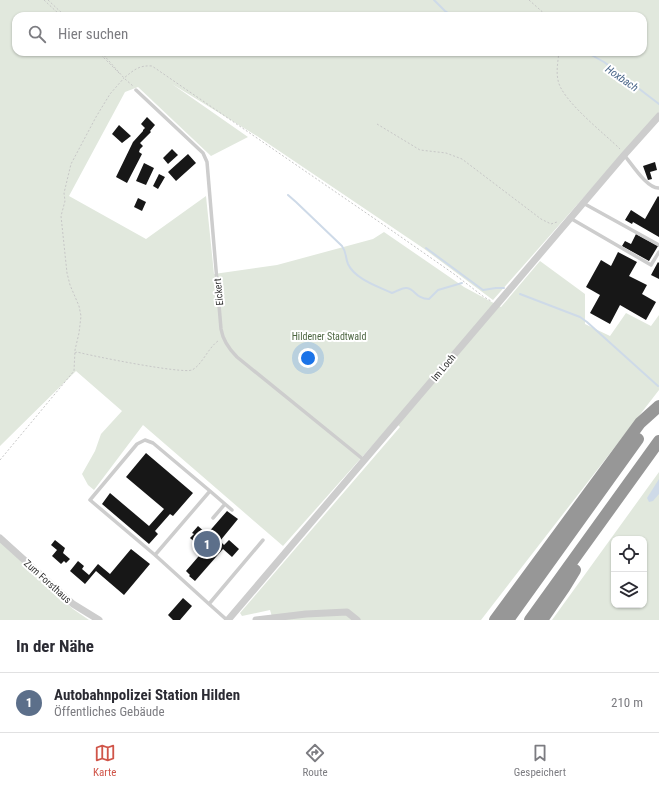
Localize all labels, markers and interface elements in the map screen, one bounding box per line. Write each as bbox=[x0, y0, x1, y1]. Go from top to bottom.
search box bbox=[12, 12, 647, 56]
icon: search bbox=[26, 23, 48, 45]
text: Hier suchen bbox=[58, 25, 128, 43]
water label: Hoxbach bbox=[603, 62, 641, 94]
street label: Eickert bbox=[212, 278, 225, 306]
park label: Hildener Stadtwald bbox=[292, 331, 366, 342]
your location bbox=[298, 348, 318, 368]
street label: Im Loch bbox=[429, 352, 458, 383]
pin: 1 bbox=[194, 529, 220, 559]
map controls bbox=[611, 536, 647, 608]
button: locate bbox=[611, 536, 647, 572]
street label: Zum Forsthaus bbox=[22, 558, 74, 606]
button: layers bbox=[611, 572, 647, 608]
text: In der Nähe bbox=[16, 636, 94, 656]
text: Autobahnpolizei Station Hilden bbox=[54, 686, 240, 704]
text: 1 bbox=[26, 695, 32, 710]
text: 210 m bbox=[611, 695, 643, 710]
text: Öffentliches Gebäude bbox=[54, 704, 165, 719]
tab: Karte bbox=[93, 742, 116, 779]
tab: Route bbox=[303, 742, 328, 779]
tab: Gespeichert bbox=[514, 742, 566, 779]

